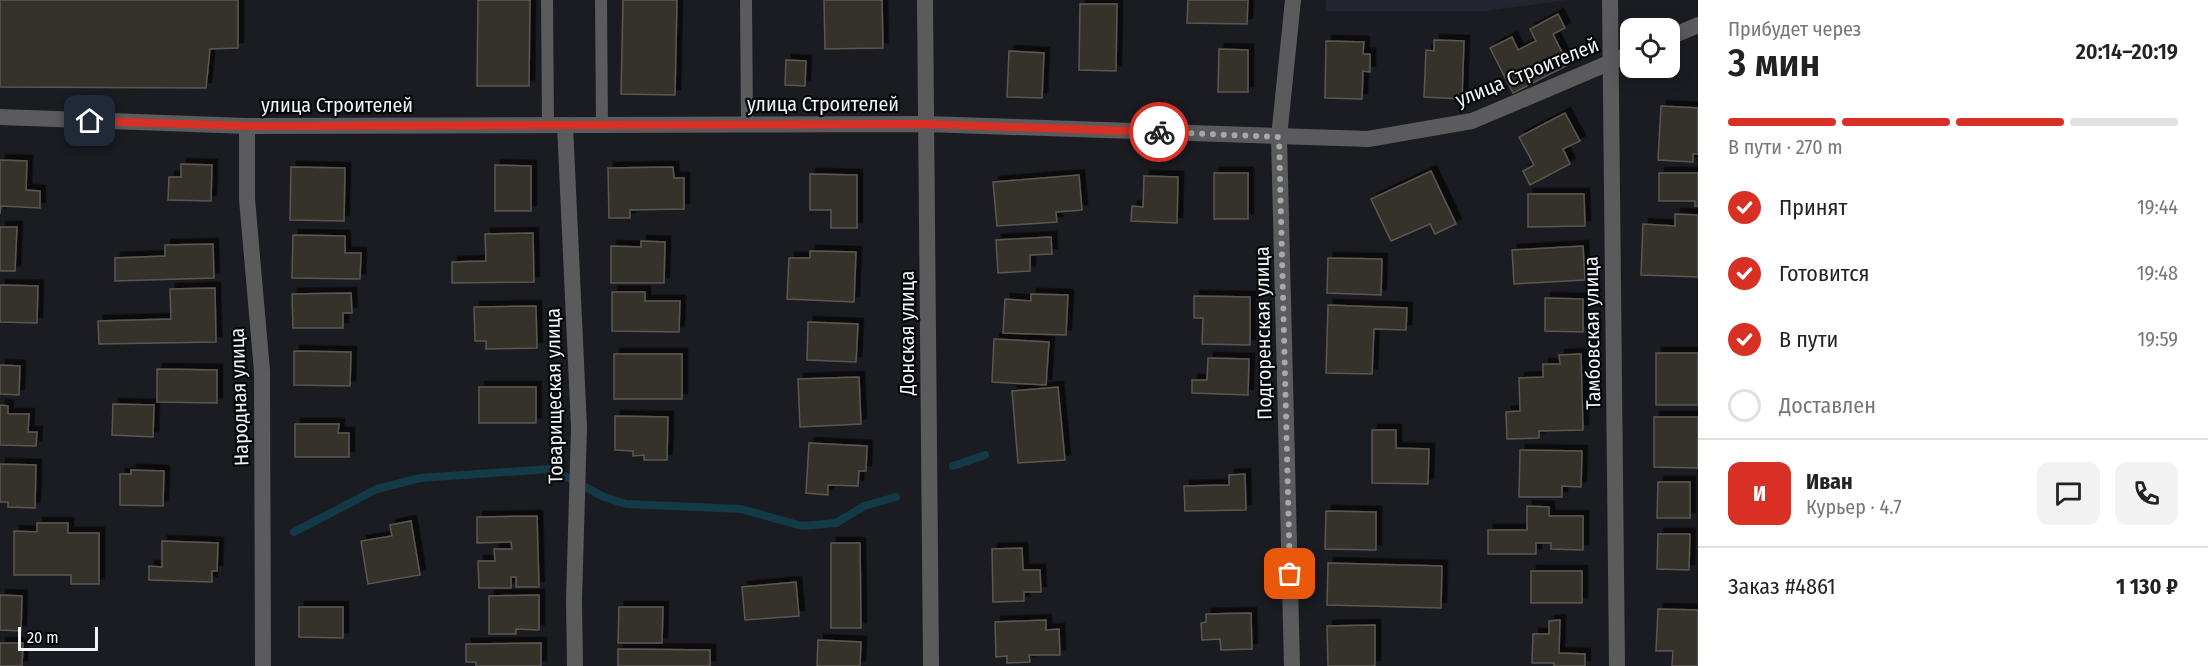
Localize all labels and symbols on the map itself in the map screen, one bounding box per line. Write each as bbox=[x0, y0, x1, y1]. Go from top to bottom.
street label: улица Строителей bbox=[1452, 32, 1602, 112]
street label: улица Строителей bbox=[747, 92, 899, 116]
street label: улица Строителей bbox=[261, 93, 413, 117]
pin bbox=[64, 95, 115, 146]
courier bbox=[1129, 102, 1189, 162]
street label: Подгоренская улица bbox=[1249, 246, 1277, 420]
street label: Тамбовская улица bbox=[1579, 256, 1605, 410]
street label: Донская улица bbox=[895, 271, 919, 396]
street label: Товарищеская улица bbox=[540, 308, 568, 484]
street label: Народная улица bbox=[225, 328, 253, 466]
pin bbox=[1264, 548, 1315, 599]
scale bar bbox=[18, 624, 98, 652]

